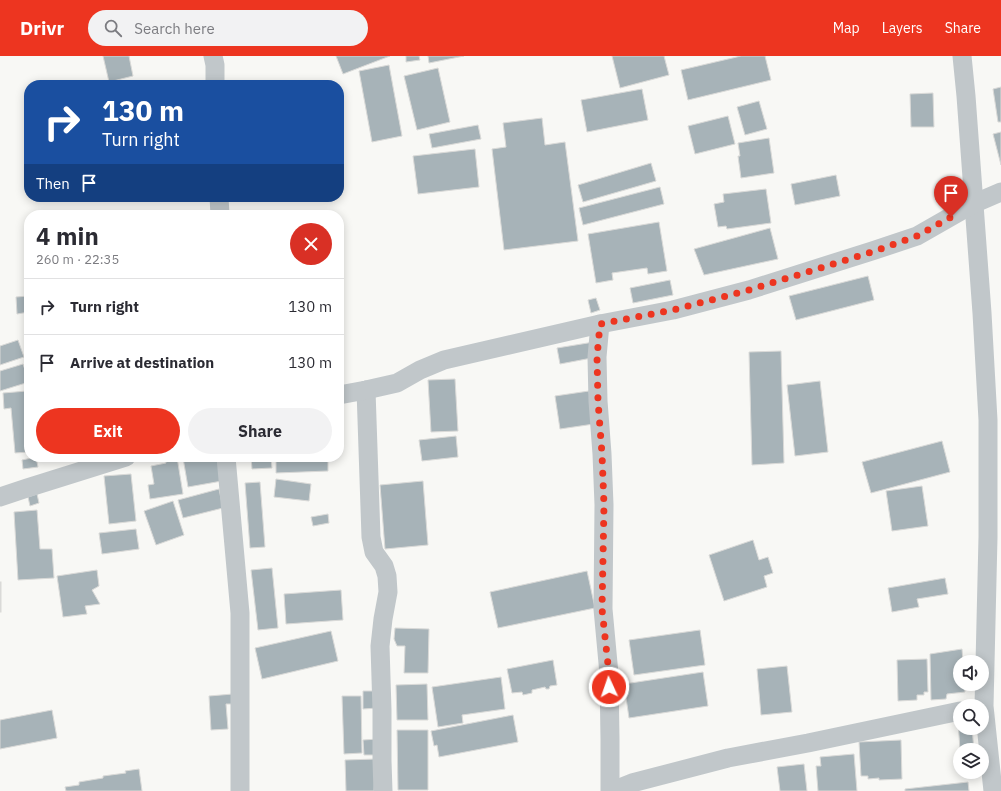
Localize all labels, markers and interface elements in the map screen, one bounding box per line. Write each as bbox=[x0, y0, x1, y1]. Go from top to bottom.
search box bbox=[88, 10, 368, 46]
text: Drivr bbox=[20, 16, 64, 40]
icon: search bbox=[102, 17, 124, 39]
text: Search here bbox=[134, 19, 215, 38]
text: Map bbox=[833, 19, 860, 37]
text: Layers bbox=[882, 19, 923, 37]
text: Share bbox=[945, 19, 981, 37]
text: 130 m bbox=[102, 92, 184, 129]
icon: right bbox=[36, 96, 88, 148]
text: Turn right bbox=[102, 128, 180, 151]
icon: arrive bbox=[78, 172, 100, 194]
text: Then bbox=[36, 174, 70, 193]
pin bbox=[934, 176, 968, 217]
icon: arrive bbox=[940, 182, 962, 204]
text: 4 min bbox=[36, 220, 99, 252]
button: close bbox=[290, 223, 332, 265]
text: 260 m · 22:35 bbox=[36, 251, 119, 268]
icon: right bbox=[36, 296, 58, 318]
text: Turn right bbox=[70, 297, 139, 316]
text: 130 m bbox=[288, 297, 332, 316]
icon: arrive bbox=[36, 352, 58, 374]
text: Arrive at destination bbox=[70, 353, 214, 372]
text: 130 m bbox=[288, 353, 332, 372]
button: Exit bbox=[36, 408, 180, 454]
button: Share bbox=[188, 408, 332, 454]
map controls bbox=[953, 655, 989, 779]
button: sound bbox=[953, 655, 989, 691]
position arrow bbox=[588, 666, 630, 708]
button: search bbox=[953, 699, 989, 735]
button: layers bbox=[953, 743, 989, 779]

